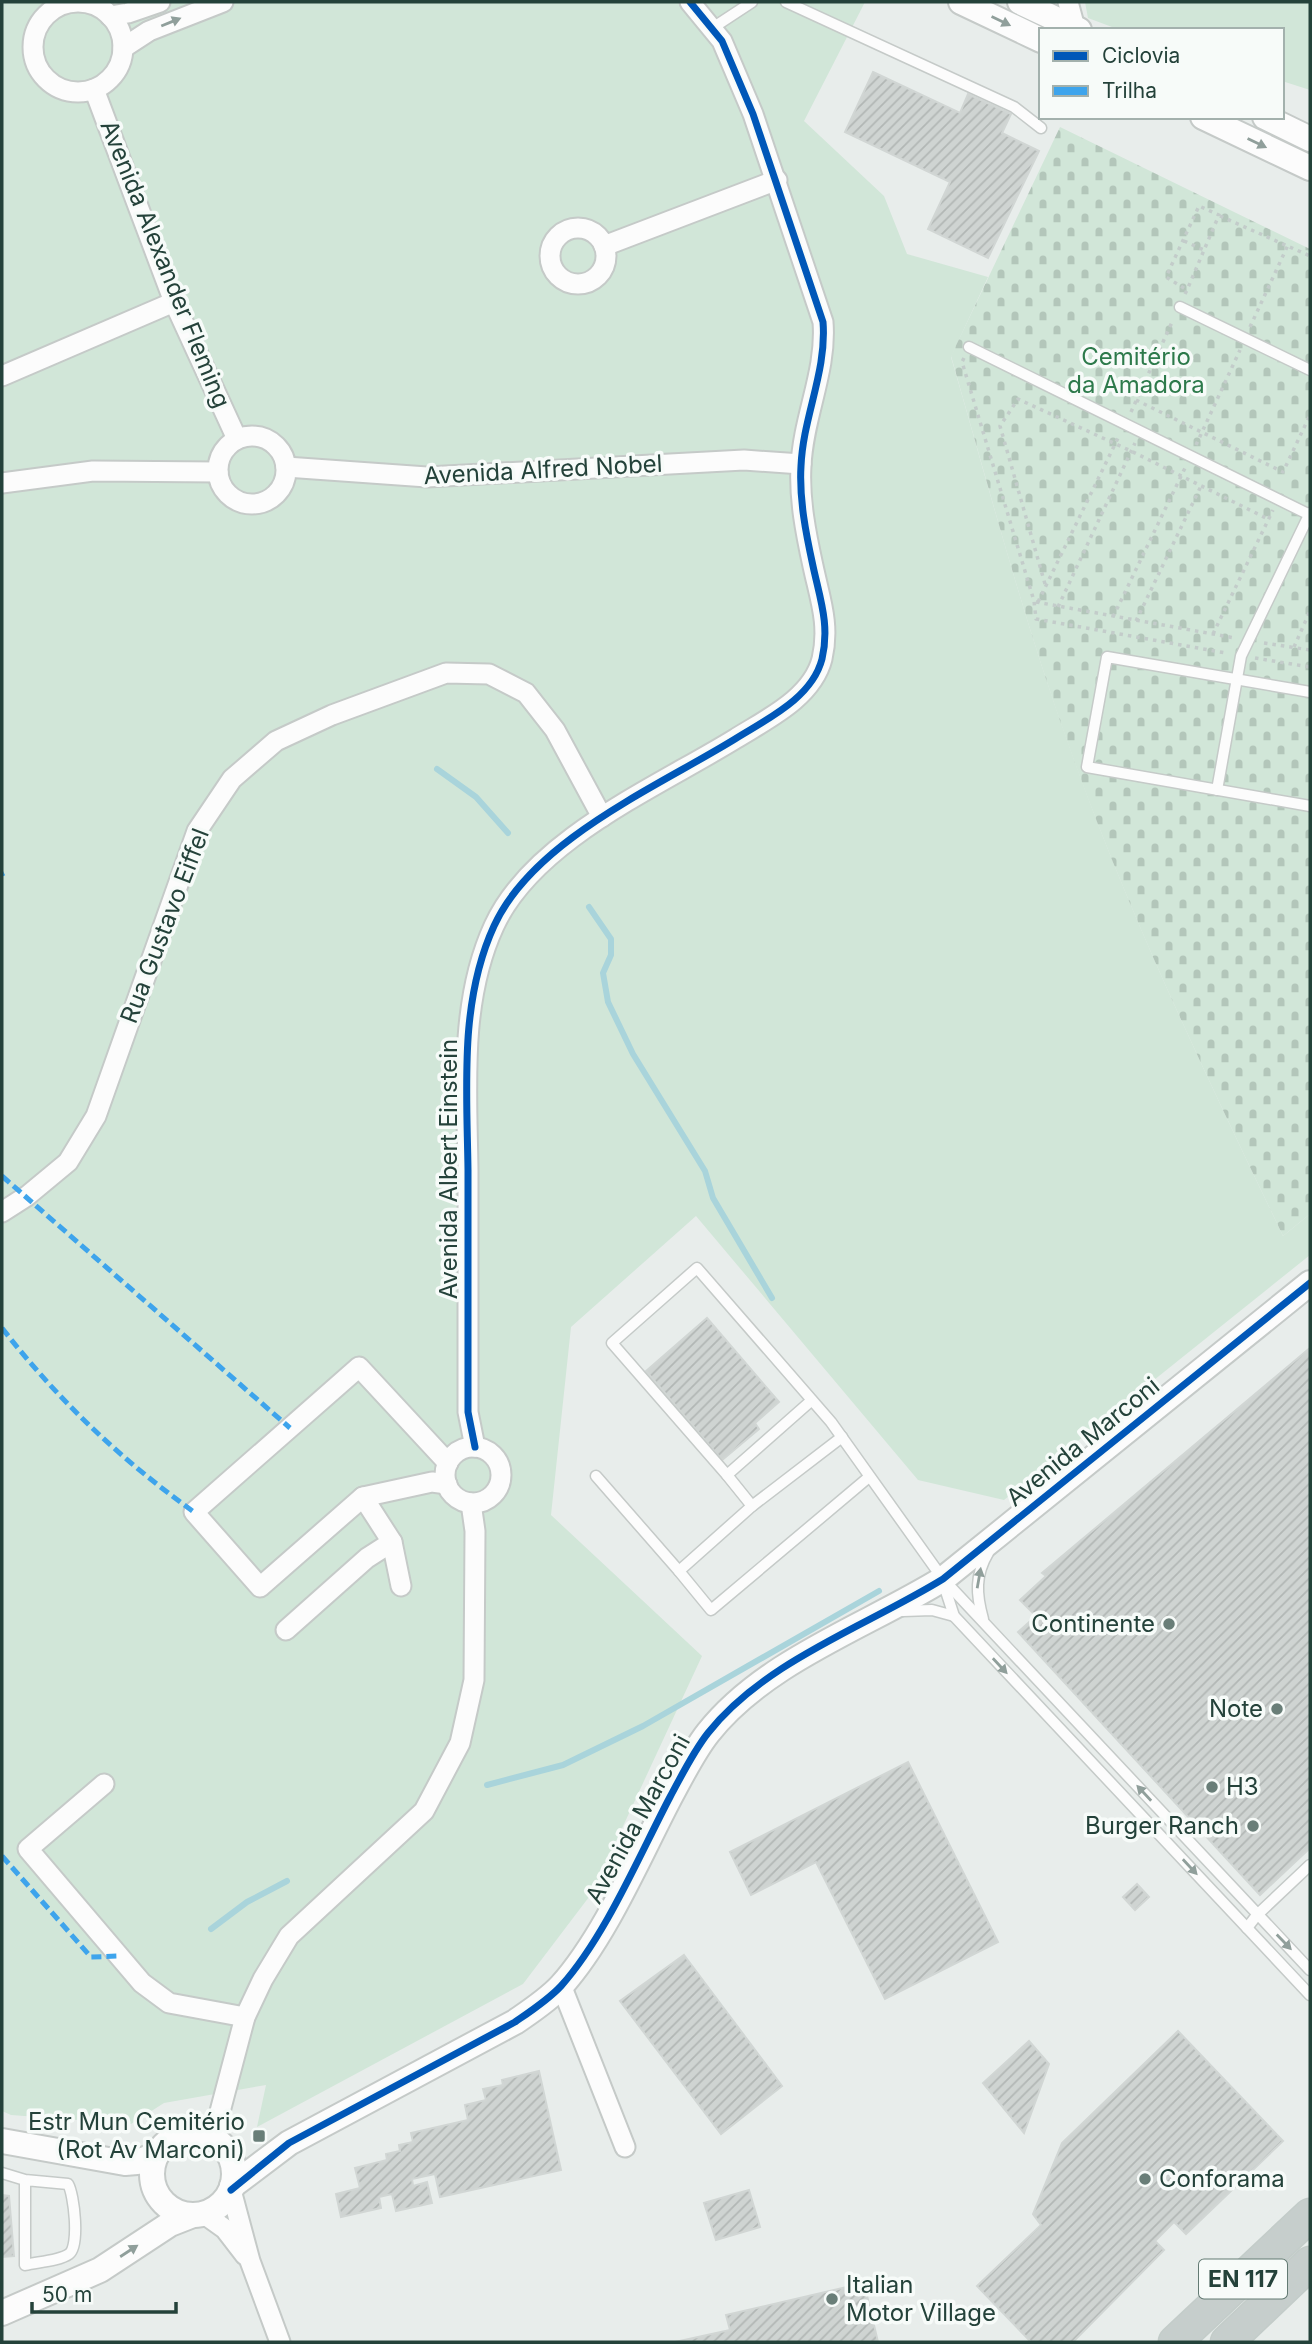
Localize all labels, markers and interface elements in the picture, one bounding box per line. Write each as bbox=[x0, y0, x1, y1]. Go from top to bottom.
one-way arrow bbox=[991, 15, 1011, 26]
one-way arrow bbox=[161, 17, 182, 28]
legend bbox=[1039, 28, 1284, 119]
text: Ciclovia bbox=[1102, 43, 1180, 68]
text: Trilha bbox=[1102, 78, 1157, 103]
street label: Avenida Alexander Fleming bbox=[94, 116, 237, 412]
one-way arrow bbox=[1247, 137, 1267, 149]
park label: Cemitério da Amadora bbox=[1067, 342, 1205, 399]
street label: Avenida Alfred Nobel bbox=[423, 449, 663, 490]
street label: Rua Gustavo Eiffel bbox=[114, 824, 215, 1027]
street label: Avenida Albert Einstein bbox=[434, 1039, 463, 1299]
street label: Avenida Marconi bbox=[1000, 1371, 1165, 1512]
one-way arrow bbox=[974, 1567, 985, 1589]
place label: Continente bbox=[1031, 1609, 1155, 1638]
marker: Continente bbox=[1161, 1616, 1177, 1632]
one-way arrow bbox=[992, 1657, 1008, 1674]
place label: Note bbox=[1209, 1694, 1263, 1723]
marker: Note bbox=[1269, 1701, 1285, 1717]
street label: Avenida Marconi bbox=[579, 1729, 696, 1908]
place label: H3 bbox=[1226, 1772, 1259, 1801]
marker: H3 bbox=[1204, 1779, 1220, 1795]
one-way arrow bbox=[1136, 1784, 1152, 1802]
place label: Burger Ranch bbox=[1085, 1811, 1239, 1840]
marker: Burger Ranch bbox=[1245, 1818, 1261, 1834]
one-way arrow bbox=[1182, 1858, 1198, 1876]
one-way arrow bbox=[1275, 1934, 1292, 1951]
place label: Estr Mun Cemitério (Rot Av Marconi) bbox=[28, 2107, 245, 2164]
marker: Estr Mun Cemitério (Rot Av Marconi) bbox=[251, 2128, 267, 2144]
place label: Conforama bbox=[1159, 2164, 1285, 2193]
marker: Conforama bbox=[1137, 2171, 1153, 2187]
one-way arrow bbox=[119, 2245, 139, 2258]
road number: EN 117 bbox=[1199, 2260, 1287, 2298]
scale bar bbox=[32, 2270, 175, 2314]
place label: Italian Motor Village bbox=[846, 2270, 996, 2327]
text: 50 m bbox=[42, 2282, 92, 2307]
marker: Italian Motor Village bbox=[824, 2291, 840, 2307]

